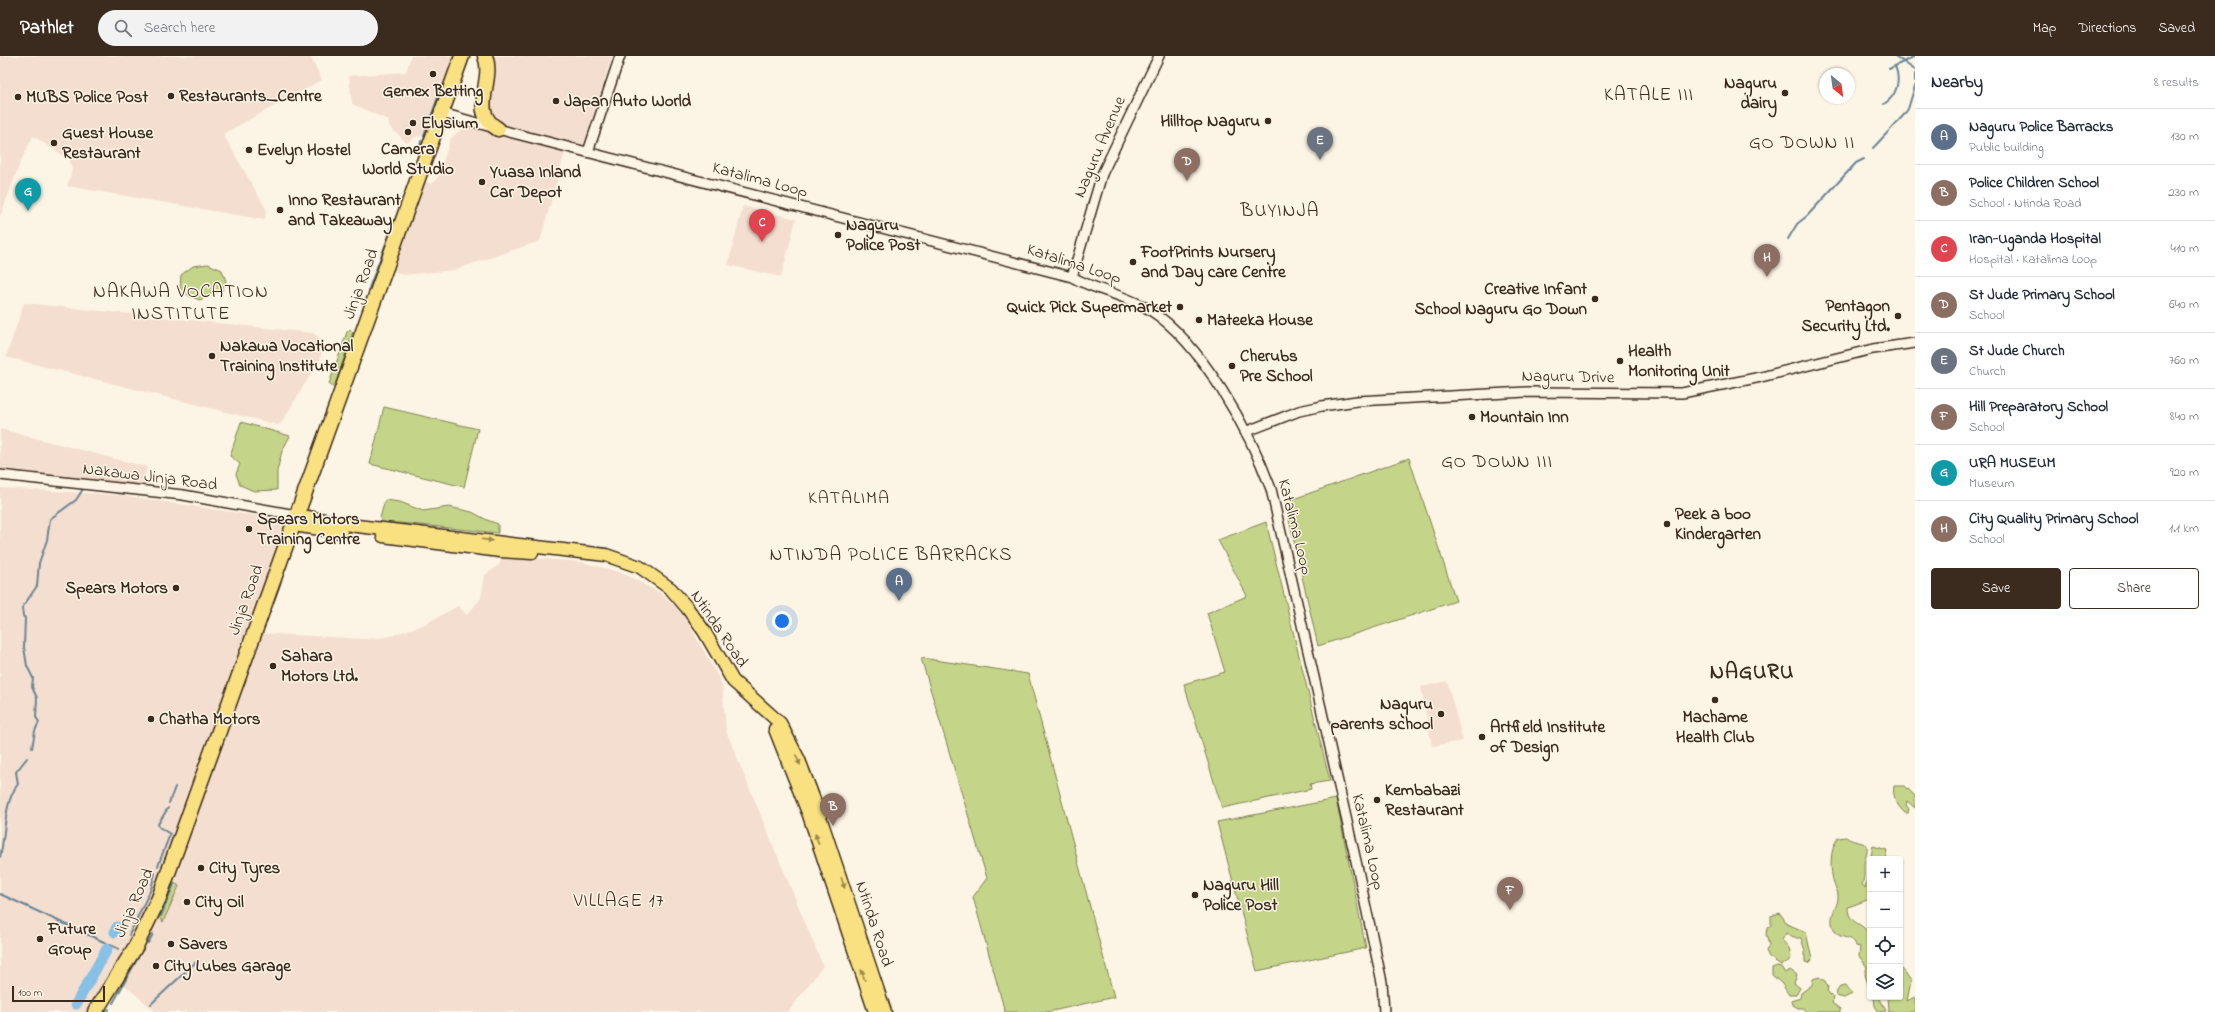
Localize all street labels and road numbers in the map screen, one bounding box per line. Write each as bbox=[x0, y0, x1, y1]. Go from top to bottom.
street label: Naguru Avenue bbox=[1067, 92, 1135, 202]
street label: Katalima Loop bbox=[709, 155, 811, 205]
street label: Katalima Loop bbox=[1023, 237, 1125, 291]
street label: Jinja Road bbox=[337, 245, 385, 323]
street label: Naguru Drive bbox=[1521, 364, 1615, 392]
street label: Nakawa Jinja Road bbox=[81, 456, 219, 498]
street label: Katalima Loop bbox=[1271, 476, 1319, 578]
street label: Jinja Road bbox=[222, 561, 270, 639]
street label: Ntinda Road bbox=[684, 585, 754, 673]
street label: Katalima Loop bbox=[1345, 791, 1391, 893]
street label: Jinja Road bbox=[108, 864, 161, 942]
street label: Ntinda Road bbox=[848, 878, 900, 970]

